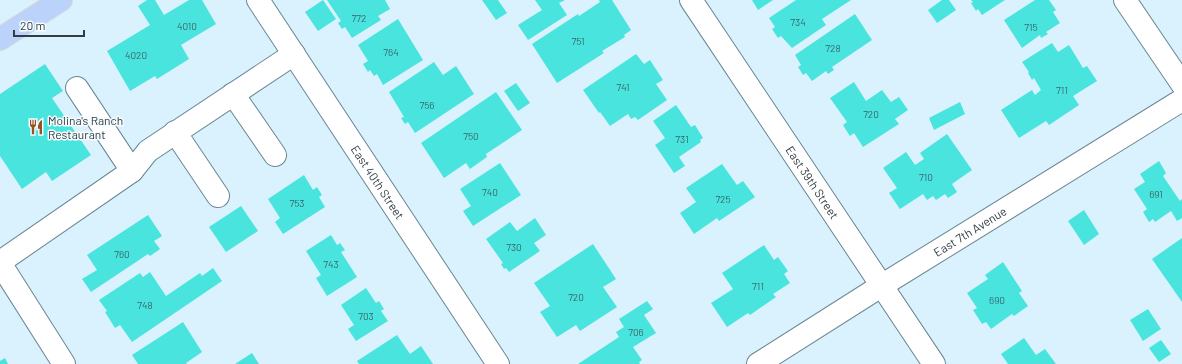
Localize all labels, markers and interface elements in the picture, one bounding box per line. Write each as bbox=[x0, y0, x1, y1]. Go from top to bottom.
scale bar bbox=[14, 12, 84, 38]
house number: 772 bbox=[352, 12, 366, 24]
house number: 734 bbox=[790, 16, 806, 28]
text: 20 m bbox=[20, 18, 46, 32]
house number: 4010 bbox=[177, 20, 197, 32]
house number: 715 bbox=[1024, 21, 1038, 33]
house number: 751 bbox=[571, 35, 585, 47]
house number: 728 bbox=[825, 42, 841, 54]
house number: 764 bbox=[383, 46, 399, 58]
house number: 4020 bbox=[125, 49, 147, 61]
house number: 741 bbox=[617, 81, 629, 93]
house number: 711 bbox=[1056, 84, 1068, 96]
house number: 756 bbox=[419, 99, 435, 111]
house number: 720 bbox=[863, 108, 879, 120]
place label: Molina's Ranch Restaurant bbox=[48, 113, 123, 141]
restaurant icon: Molina's Ranch Restaurant bbox=[27, 118, 45, 136]
house number: 750 bbox=[463, 130, 479, 142]
house number: 731 bbox=[675, 133, 689, 145]
street label: East 40th Street bbox=[349, 142, 407, 222]
street label: East 39th Street bbox=[783, 143, 842, 221]
house number: 710 bbox=[919, 171, 933, 183]
house number: 740 bbox=[482, 186, 498, 198]
house number: 691 bbox=[1149, 188, 1163, 200]
house number: 725 bbox=[715, 193, 731, 205]
house number: 753 bbox=[289, 197, 305, 209]
street label: East 7th Avenue bbox=[931, 203, 1009, 259]
house number: 730 bbox=[506, 241, 522, 253]
house number: 760 bbox=[114, 248, 130, 260]
house number: 743 bbox=[323, 258, 339, 270]
house number: 711 bbox=[752, 280, 764, 292]
house number: 720 bbox=[568, 291, 584, 303]
house number: 690 bbox=[989, 294, 1005, 306]
house number: 748 bbox=[137, 299, 153, 311]
house number: 703 bbox=[358, 310, 374, 322]
house number: 706 bbox=[628, 326, 644, 338]

